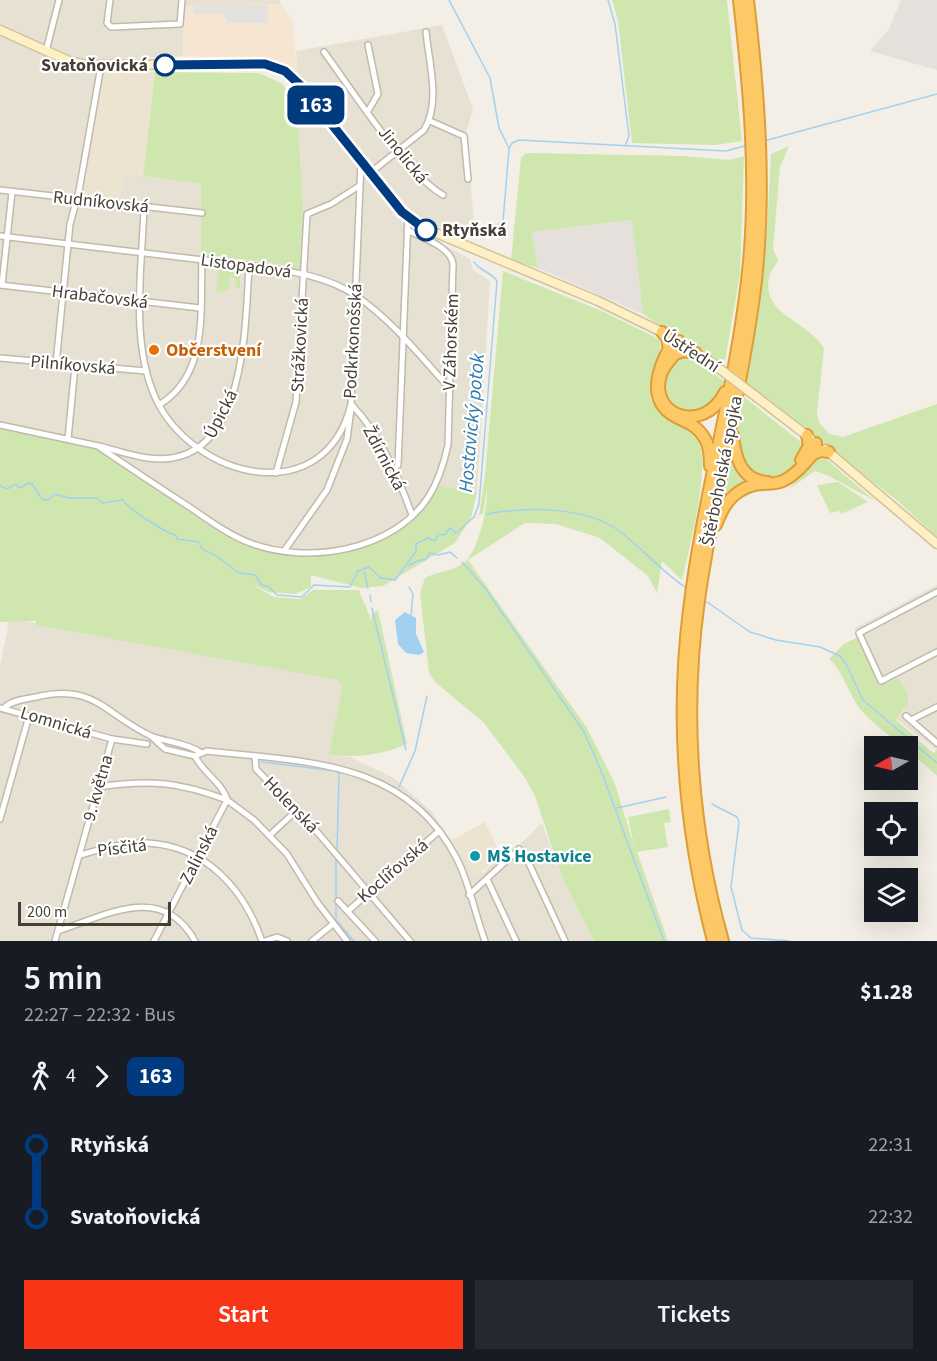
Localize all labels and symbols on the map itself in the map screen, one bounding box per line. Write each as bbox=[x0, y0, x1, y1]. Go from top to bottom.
place label: Svatoňovická bbox=[41, 53, 148, 78]
marker: Svatoňovická bbox=[154, 54, 176, 76]
line badge: 163 bbox=[282, 86, 350, 124]
street label: Jinolická bbox=[372, 121, 434, 189]
street label: Rudníkovská bbox=[52, 185, 150, 219]
place label: Rtyňská bbox=[442, 218, 507, 243]
marker: Rtyňská bbox=[415, 219, 437, 241]
street label: Listopadová bbox=[199, 247, 293, 285]
street label: Hrabačovská bbox=[50, 279, 150, 315]
street label: Podkrkonošská bbox=[337, 283, 369, 399]
street label: V Záhorském bbox=[437, 293, 465, 391]
street label: Strážkovická bbox=[285, 297, 315, 393]
street label: Ústřední bbox=[657, 323, 725, 379]
place label: Občerstvení bbox=[166, 338, 262, 363]
marker: Občerstvení bbox=[147, 343, 161, 357]
street label: Pilníkovská bbox=[29, 349, 117, 381]
water label: Hostavický potok bbox=[452, 352, 492, 494]
street label: Úpická bbox=[198, 385, 244, 443]
street label: Štěrboholská spojka bbox=[695, 394, 749, 548]
street label: Ždírnická bbox=[356, 421, 412, 495]
street label: Lomnická bbox=[17, 700, 95, 746]
north arrow bbox=[864, 736, 918, 790]
street label: 9. května bbox=[77, 752, 119, 824]
street label: Holenská bbox=[258, 771, 324, 839]
street label: Zalinská bbox=[174, 821, 224, 889]
street label: Písčitá bbox=[96, 833, 148, 863]
street label: Koclířovská bbox=[352, 833, 434, 909]
place label: MŠ Hostavice bbox=[487, 844, 592, 869]
marker: MŠ Hostavice bbox=[468, 849, 482, 863]
scale bar bbox=[18, 899, 171, 926]

